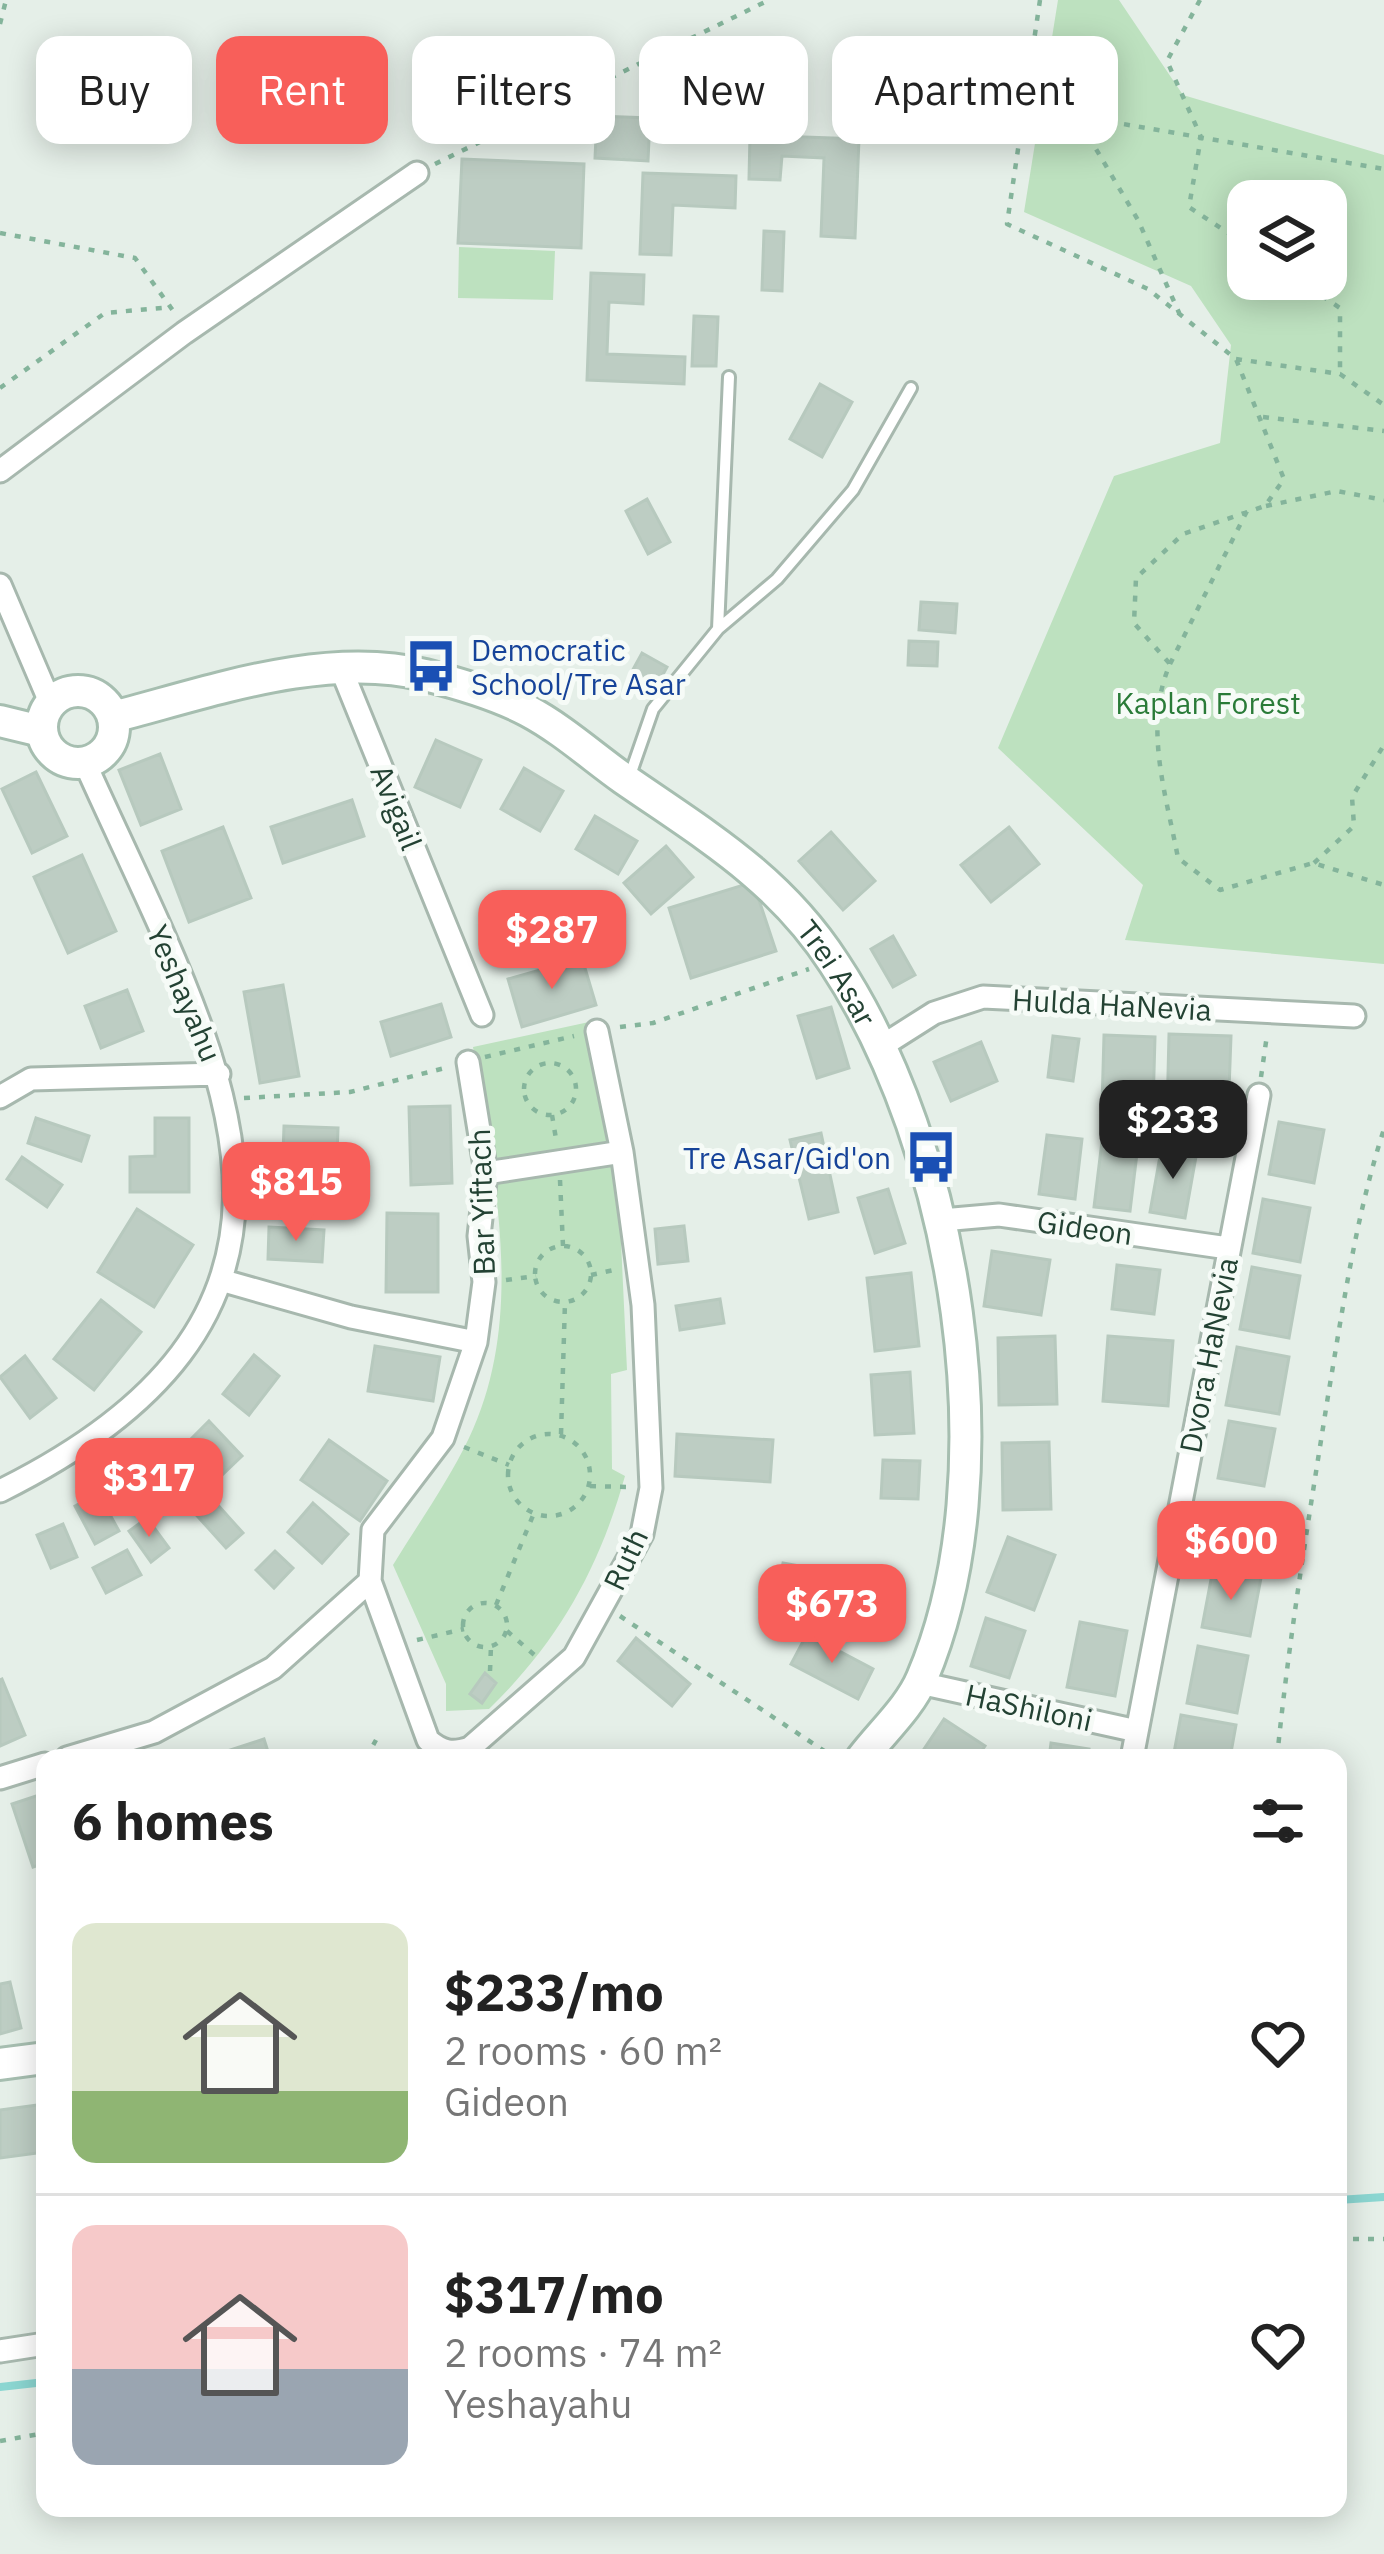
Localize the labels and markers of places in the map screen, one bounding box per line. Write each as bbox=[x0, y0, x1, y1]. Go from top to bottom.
place label: Democratic School/Tre Asar bbox=[471, 630, 686, 703]
bus stop icon: Democratic School/Tre Asar bbox=[402, 637, 460, 695]
pin: $287 bbox=[481, 890, 623, 992]
pin: $233 bbox=[1102, 1080, 1244, 1182]
bus stop icon: Tre Asar/Gid'on bbox=[902, 1128, 960, 1186]
place label: Tre Asar/Gid'on bbox=[683, 1138, 891, 1177]
pin: $815 bbox=[225, 1142, 367, 1244]
pin: $317 bbox=[78, 1438, 220, 1540]
pin: $600 bbox=[1160, 1501, 1302, 1603]
pin: $673 bbox=[761, 1564, 903, 1666]

